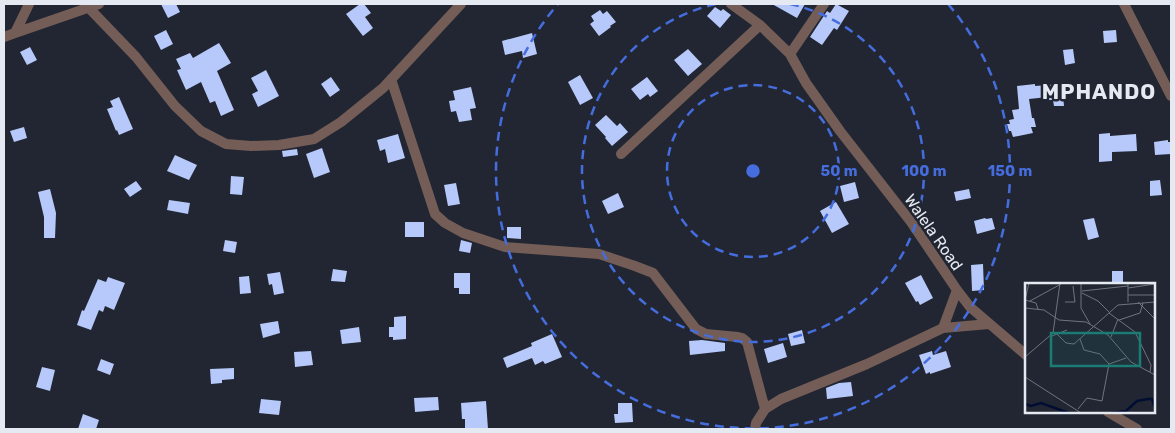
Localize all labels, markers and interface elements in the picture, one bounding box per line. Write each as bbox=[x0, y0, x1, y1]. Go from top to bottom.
district label: MPHANDO bbox=[1042, 79, 1156, 104]
centre of rings bbox=[744, 162, 762, 180]
text: 50 m bbox=[821, 162, 857, 180]
text: 100 m bbox=[902, 162, 946, 180]
text: 150 m bbox=[988, 162, 1032, 180]
street label: Walela Road bbox=[900, 191, 967, 274]
inset map bbox=[1025, 283, 1155, 413]

